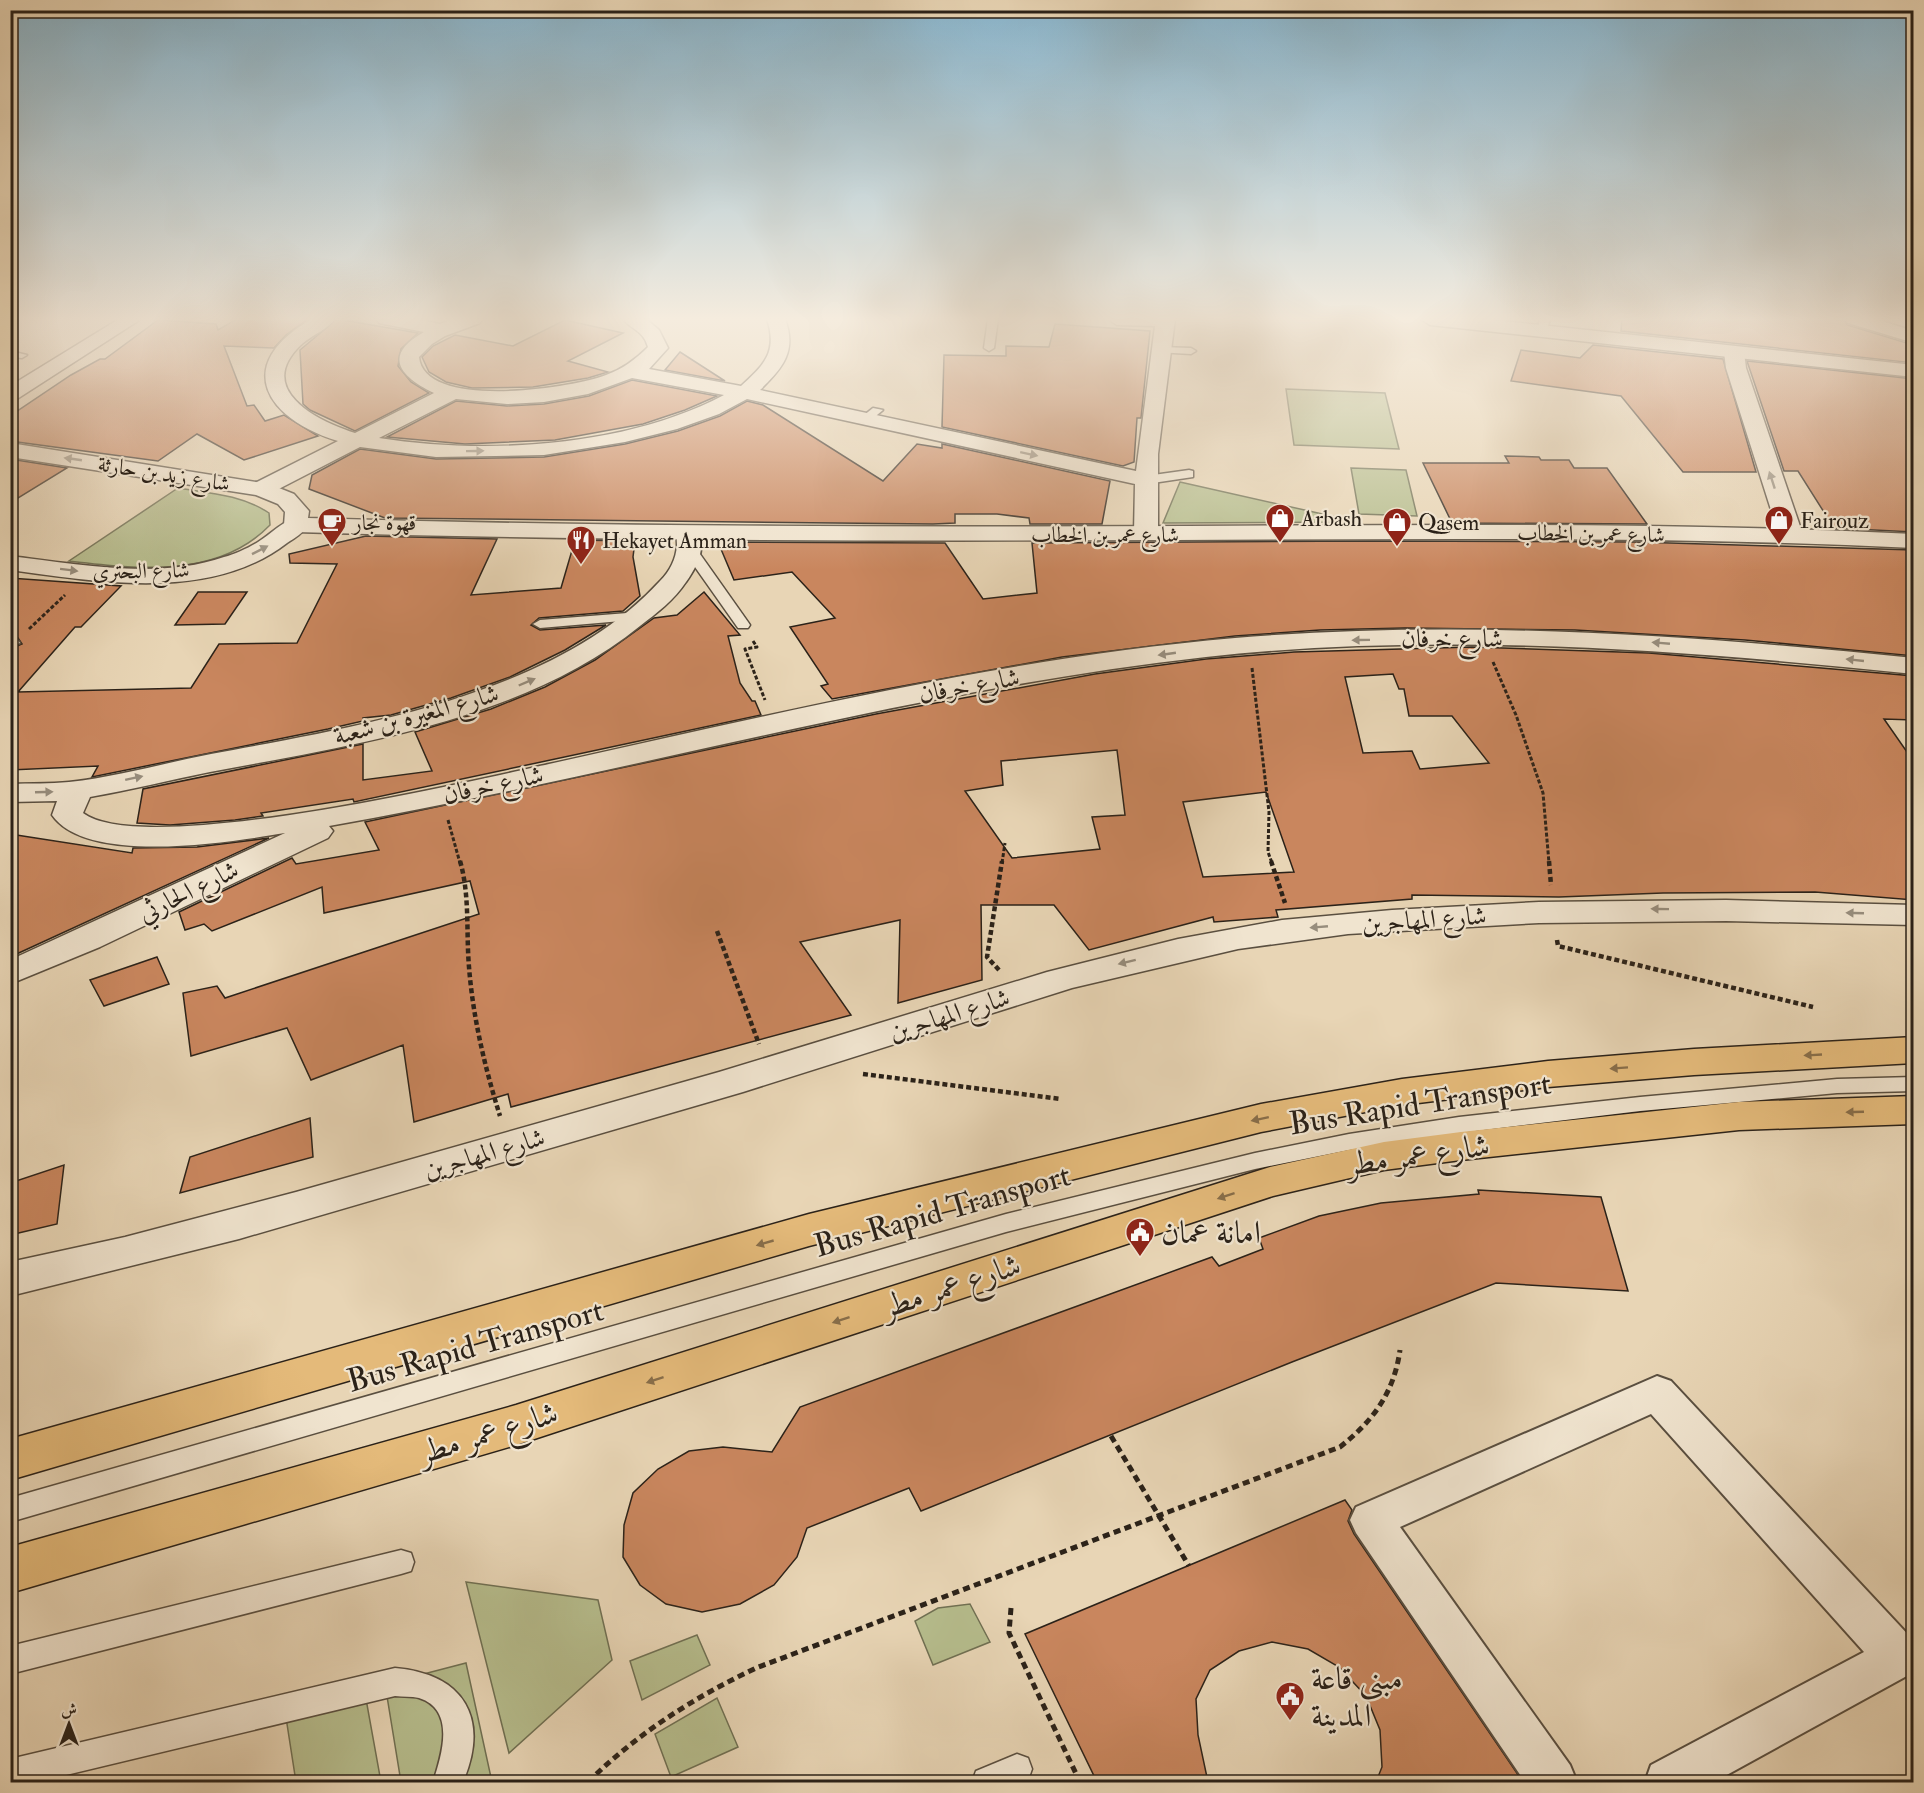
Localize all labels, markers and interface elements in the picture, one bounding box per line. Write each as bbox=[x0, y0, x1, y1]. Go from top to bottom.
one-way arrow bbox=[466, 447, 485, 456]
street label: شارع زيد بن حارثة bbox=[95, 450, 232, 502]
one-way arrow bbox=[1020, 450, 1039, 459]
one-way arrow bbox=[63, 455, 82, 464]
one-way arrow bbox=[1766, 471, 1776, 489]
shop icon: Arbash bbox=[1264, 502, 1296, 544]
shop icon: Fairouz bbox=[1763, 504, 1795, 546]
place label: Arbash bbox=[1300, 505, 1362, 533]
cafe icon: قهوة نجار bbox=[316, 506, 348, 548]
shop icon: Qasem bbox=[1381, 506, 1413, 548]
place label: Fairouz bbox=[1800, 507, 1869, 535]
place label: قهوة نجار bbox=[351, 509, 416, 537]
place label: Qasem bbox=[1418, 509, 1479, 537]
street label: شارع عمر بن الخطاب bbox=[1517, 519, 1665, 553]
street label: شارع عمر بن الخطاب bbox=[1031, 521, 1179, 553]
restaurant icon: Hekayet Amman bbox=[565, 524, 597, 566]
place label: Hekayet Amman bbox=[602, 527, 747, 555]
one-way arrow bbox=[251, 545, 268, 555]
street label: شارع البحتري bbox=[92, 556, 190, 590]
one-way arrow bbox=[59, 565, 78, 574]
street label: شارع خرفان bbox=[1401, 623, 1503, 660]
one-way arrow bbox=[1352, 635, 1371, 644]
one-way arrow bbox=[1652, 638, 1671, 648]
one-way arrow bbox=[1157, 650, 1176, 659]
one-way arrow bbox=[1846, 655, 1865, 665]
street label: شارع خرفان bbox=[916, 661, 1023, 716]
one-way arrow bbox=[518, 677, 536, 687]
street label: شارع المغيرة بن شعبة bbox=[330, 678, 504, 757]
street label: شارع خرفان bbox=[440, 759, 547, 816]
one-way arrow bbox=[125, 773, 144, 782]
one-way arrow bbox=[34, 787, 53, 796]
street label: شارع الحارثي bbox=[133, 854, 246, 934]
street label: شارع المهاجرين bbox=[1361, 900, 1488, 945]
one-way arrow bbox=[1651, 904, 1670, 914]
one-way arrow bbox=[1846, 908, 1865, 918]
one-way arrow bbox=[1309, 922, 1328, 932]
one-way arrow bbox=[1118, 958, 1136, 968]
street label: شارع المهاجرين bbox=[885, 981, 1015, 1053]
one-way arrow bbox=[1804, 1051, 1823, 1060]
one-way arrow bbox=[1609, 1063, 1628, 1073]
street label: Bus Rapid Transport bbox=[1286, 1064, 1554, 1144]
one-way arrow bbox=[1846, 1108, 1865, 1117]
one-way arrow bbox=[1250, 1115, 1269, 1124]
street label: شارع المهاجرين bbox=[420, 1121, 550, 1191]
street label: شارع عمر مطر bbox=[1341, 1125, 1493, 1191]
street label: Bus Rapid Transport bbox=[809, 1155, 1075, 1267]
one-way arrow bbox=[1217, 1192, 1235, 1201]
place label: امانة عمان bbox=[1161, 1213, 1261, 1253]
public building icon: امانة عمان bbox=[1124, 1216, 1156, 1258]
one-way arrow bbox=[756, 1239, 774, 1248]
street label: شارع عمر مطر bbox=[874, 1245, 1028, 1334]
street label: Bus Rapid Transport bbox=[342, 1290, 608, 1402]
one-way arrow bbox=[832, 1316, 850, 1325]
one-way arrow bbox=[646, 1376, 664, 1385]
street label: شارع عمر مطر bbox=[411, 1393, 565, 1480]
place label: مبنى قاعة المدينة bbox=[1311, 1659, 1403, 1736]
public building icon: مبنى قاعة المدينة bbox=[1274, 1680, 1306, 1722]
north arrow bbox=[39, 1694, 99, 1754]
text: ش bbox=[61, 1700, 77, 1720]

